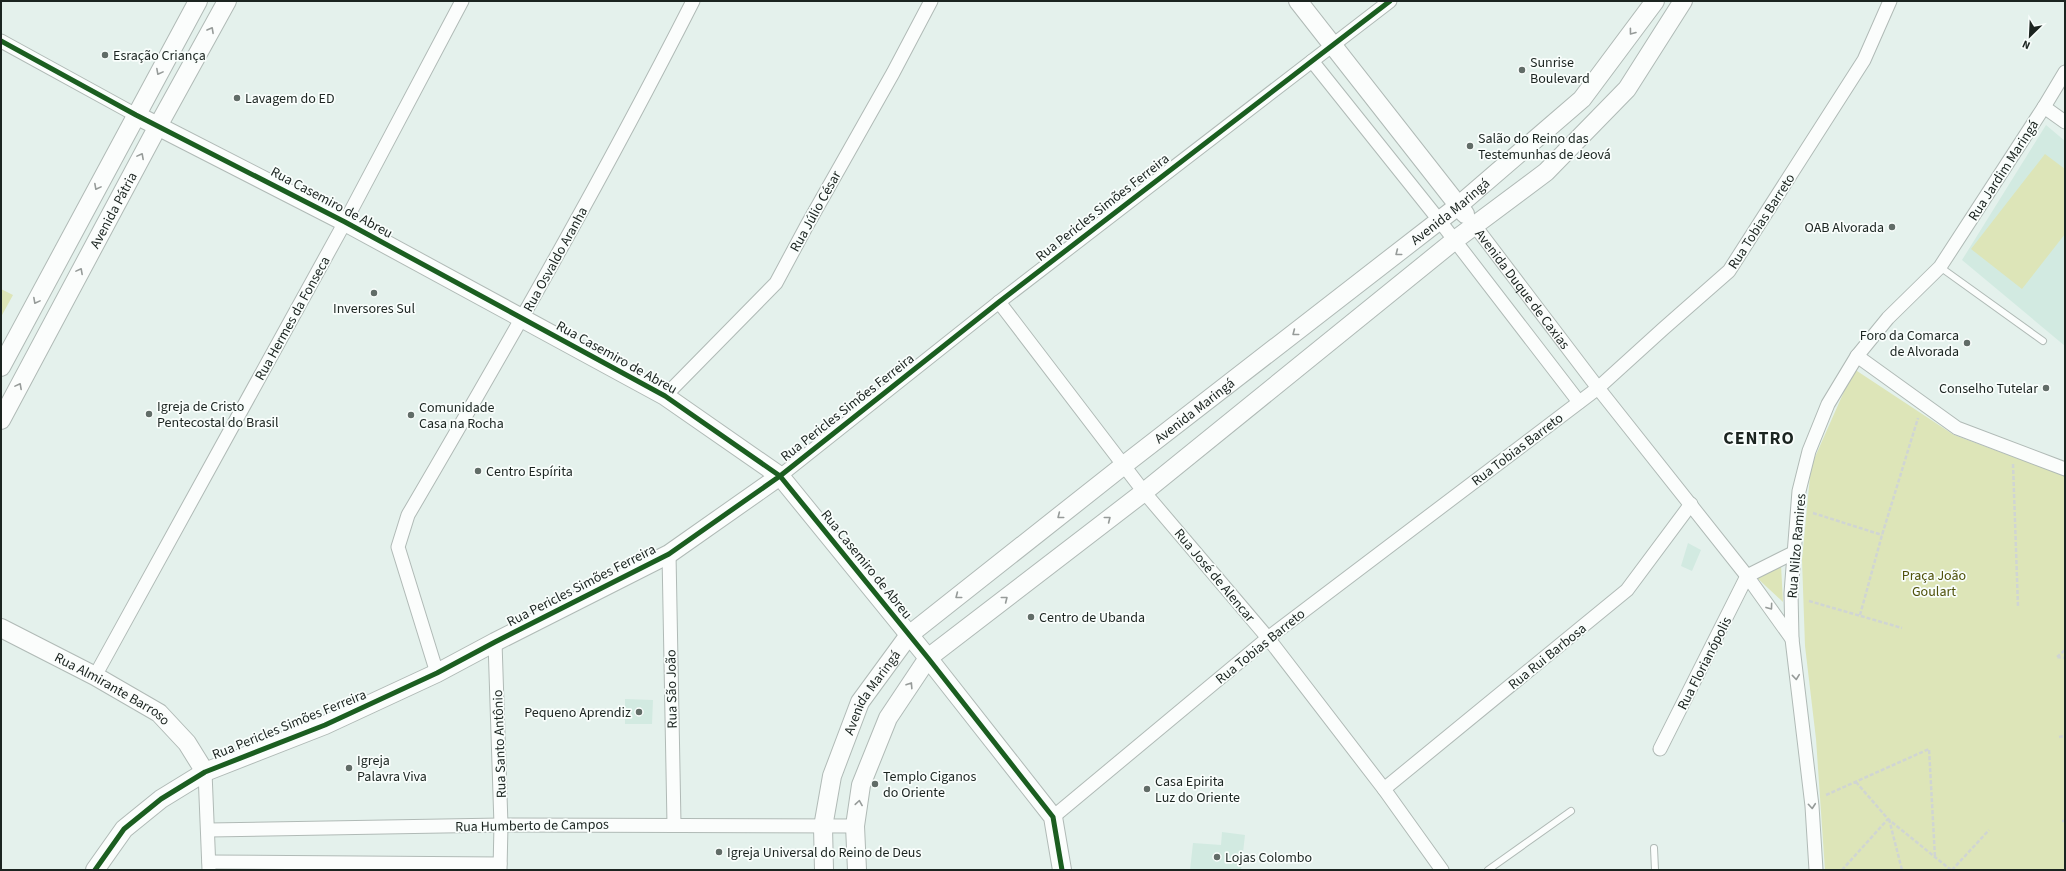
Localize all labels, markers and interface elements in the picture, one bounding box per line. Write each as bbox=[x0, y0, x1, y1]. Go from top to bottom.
north arrow bbox=[2010, 16, 2050, 56]
one-way arrow bbox=[206, 27, 213, 34]
one-way arrow bbox=[1630, 28, 1637, 35]
text: N bbox=[2020, 36, 2033, 53]
place label: Esração Criança bbox=[113, 46, 206, 66]
marker: Esração Criança bbox=[100, 50, 110, 60]
place label: Sunrise Boulevard bbox=[1530, 53, 1590, 89]
marker: Sunrise Boulevard bbox=[1517, 65, 1527, 75]
one-way arrow bbox=[156, 68, 164, 75]
place label: Lavagem do ED bbox=[245, 89, 335, 109]
marker: Lavagem do ED bbox=[232, 93, 242, 103]
street label: Rua Jardim Maringá bbox=[1964, 116, 2044, 225]
place label: Salão do Reino das Testemunhas de Jeová bbox=[1478, 129, 1611, 165]
marker: Salão do Reino das Testemunhas de Jeová bbox=[1465, 141, 1475, 151]
street label: Rua Pericles Simões Ferreira bbox=[1032, 149, 1174, 266]
one-way arrow bbox=[137, 153, 144, 161]
street label: Rua Casemiro de Abreu bbox=[267, 162, 396, 244]
street label: Rua Júlio César bbox=[785, 167, 846, 256]
street label: Avenida Pátria bbox=[85, 169, 143, 252]
street label: Rua Tobias Barreto bbox=[1723, 170, 1800, 273]
street label: Avenida Maringá bbox=[1407, 174, 1495, 250]
one-way arrow bbox=[95, 183, 102, 190]
street label: Rua Osvaldo Aranha bbox=[519, 203, 593, 316]
place label: OAB Alvorada bbox=[1805, 218, 1884, 238]
marker: OAB Alvorada bbox=[1887, 222, 1897, 232]
street label: Avenida Duque de Caxias bbox=[1470, 225, 1574, 354]
one-way arrow bbox=[1395, 248, 1402, 255]
street label: Rua Hermes da Fonseca bbox=[250, 253, 335, 384]
one-way arrow bbox=[76, 268, 83, 275]
marker: Inversores Sul bbox=[369, 288, 379, 298]
one-way arrow bbox=[33, 297, 41, 304]
place label: Inversores Sul bbox=[333, 299, 415, 319]
street label: Rua Casemiro de Abreu bbox=[552, 316, 681, 399]
place label: Foro da Comarca de Alvorada bbox=[1860, 326, 1959, 362]
one-way arrow bbox=[1292, 328, 1299, 335]
marker: Foro da Comarca de Alvorada bbox=[1962, 338, 1972, 348]
street label: Rua Pericles Simões Ferreira bbox=[777, 349, 919, 466]
street label: Avenida Maringá bbox=[1151, 374, 1239, 449]
place label: Conselho Tutelar bbox=[1939, 379, 2038, 399]
one-way arrow bbox=[15, 383, 22, 390]
marker: Conselho Tutelar bbox=[2041, 383, 2051, 393]
place label: Igreja de Cristo Pentecostal do Brasil bbox=[157, 397, 279, 433]
place label: Comunidade Casa na Rocha bbox=[419, 398, 504, 434]
marker: Igreja de Cristo Pentecostal do Brasil bbox=[144, 409, 154, 419]
street label: Rua Tobias Barreto bbox=[1468, 409, 1568, 491]
marker: Comunidade Casa na Rocha bbox=[406, 410, 416, 420]
district label: CENTRO bbox=[1723, 426, 1795, 451]
place label: Centro Espírita bbox=[486, 462, 573, 482]
marker: Centro Espírita bbox=[473, 466, 483, 476]
street label: Rua Nilzo Ramires bbox=[1782, 493, 1812, 599]
street label: Rua Casemiro de Abreu bbox=[816, 506, 917, 624]
one-way arrow bbox=[1057, 511, 1064, 518]
one-way arrow bbox=[1104, 517, 1111, 524]
street label: Rua José de Alencar bbox=[1169, 524, 1260, 627]
street label: Rua Pericles Simões Ferreira bbox=[504, 540, 659, 632]
park label: Praça João Goulart bbox=[1902, 566, 1966, 602]
one-way arrow bbox=[955, 592, 962, 599]
one-way arrow bbox=[1001, 596, 1008, 603]
one-way arrow bbox=[1765, 603, 1772, 610]
street label: Rua Tobias Barreto bbox=[1211, 604, 1310, 689]
place label: Centro de Ubanda bbox=[1039, 608, 1145, 628]
marker: Centro de Ubanda bbox=[1026, 612, 1036, 622]
street label: Rua Florianópolis bbox=[1673, 613, 1737, 714]
street label: Rua Rui Barbosa bbox=[1504, 619, 1591, 695]
street label: Avenida Maringá bbox=[839, 646, 906, 738]
street label: Rua Almirante Barroso bbox=[51, 648, 175, 730]
street label: Rua São João bbox=[661, 649, 683, 729]
one-way arrow bbox=[1792, 674, 1801, 680]
one-way arrow bbox=[905, 683, 912, 690]
street label: Rua Pericles Simões Ferreira bbox=[209, 685, 370, 765]
street label: Rua Santo Antônio bbox=[488, 689, 512, 799]
place label: Pequeno Aprendiz bbox=[524, 703, 631, 723]
marker: Pequeno Aprendiz bbox=[634, 707, 644, 717]
place label: Igreja Palavra Viva bbox=[357, 751, 427, 787]
marker: Igreja Palavra Viva bbox=[344, 763, 354, 773]
place label: Templo Ciganos do Oriente bbox=[883, 767, 976, 803]
place label: Casa Epirita Luz do Oriente bbox=[1155, 772, 1240, 808]
marker: Templo Ciganos do Oriente bbox=[870, 779, 880, 789]
marker: Casa Epirita Luz do Oriente bbox=[1142, 784, 1152, 794]
one-way arrow bbox=[854, 800, 863, 806]
one-way arrow bbox=[1807, 803, 1816, 810]
street label: Rua Humberto de Campos bbox=[455, 815, 609, 837]
place label: Igreja Universal do Reino de Deus bbox=[727, 843, 921, 863]
marker: Igreja Universal do Reino de Deus bbox=[714, 847, 724, 857]
place label: Lojas Colombo bbox=[1225, 848, 1312, 868]
marker: Lojas Colombo bbox=[1212, 852, 1222, 862]

